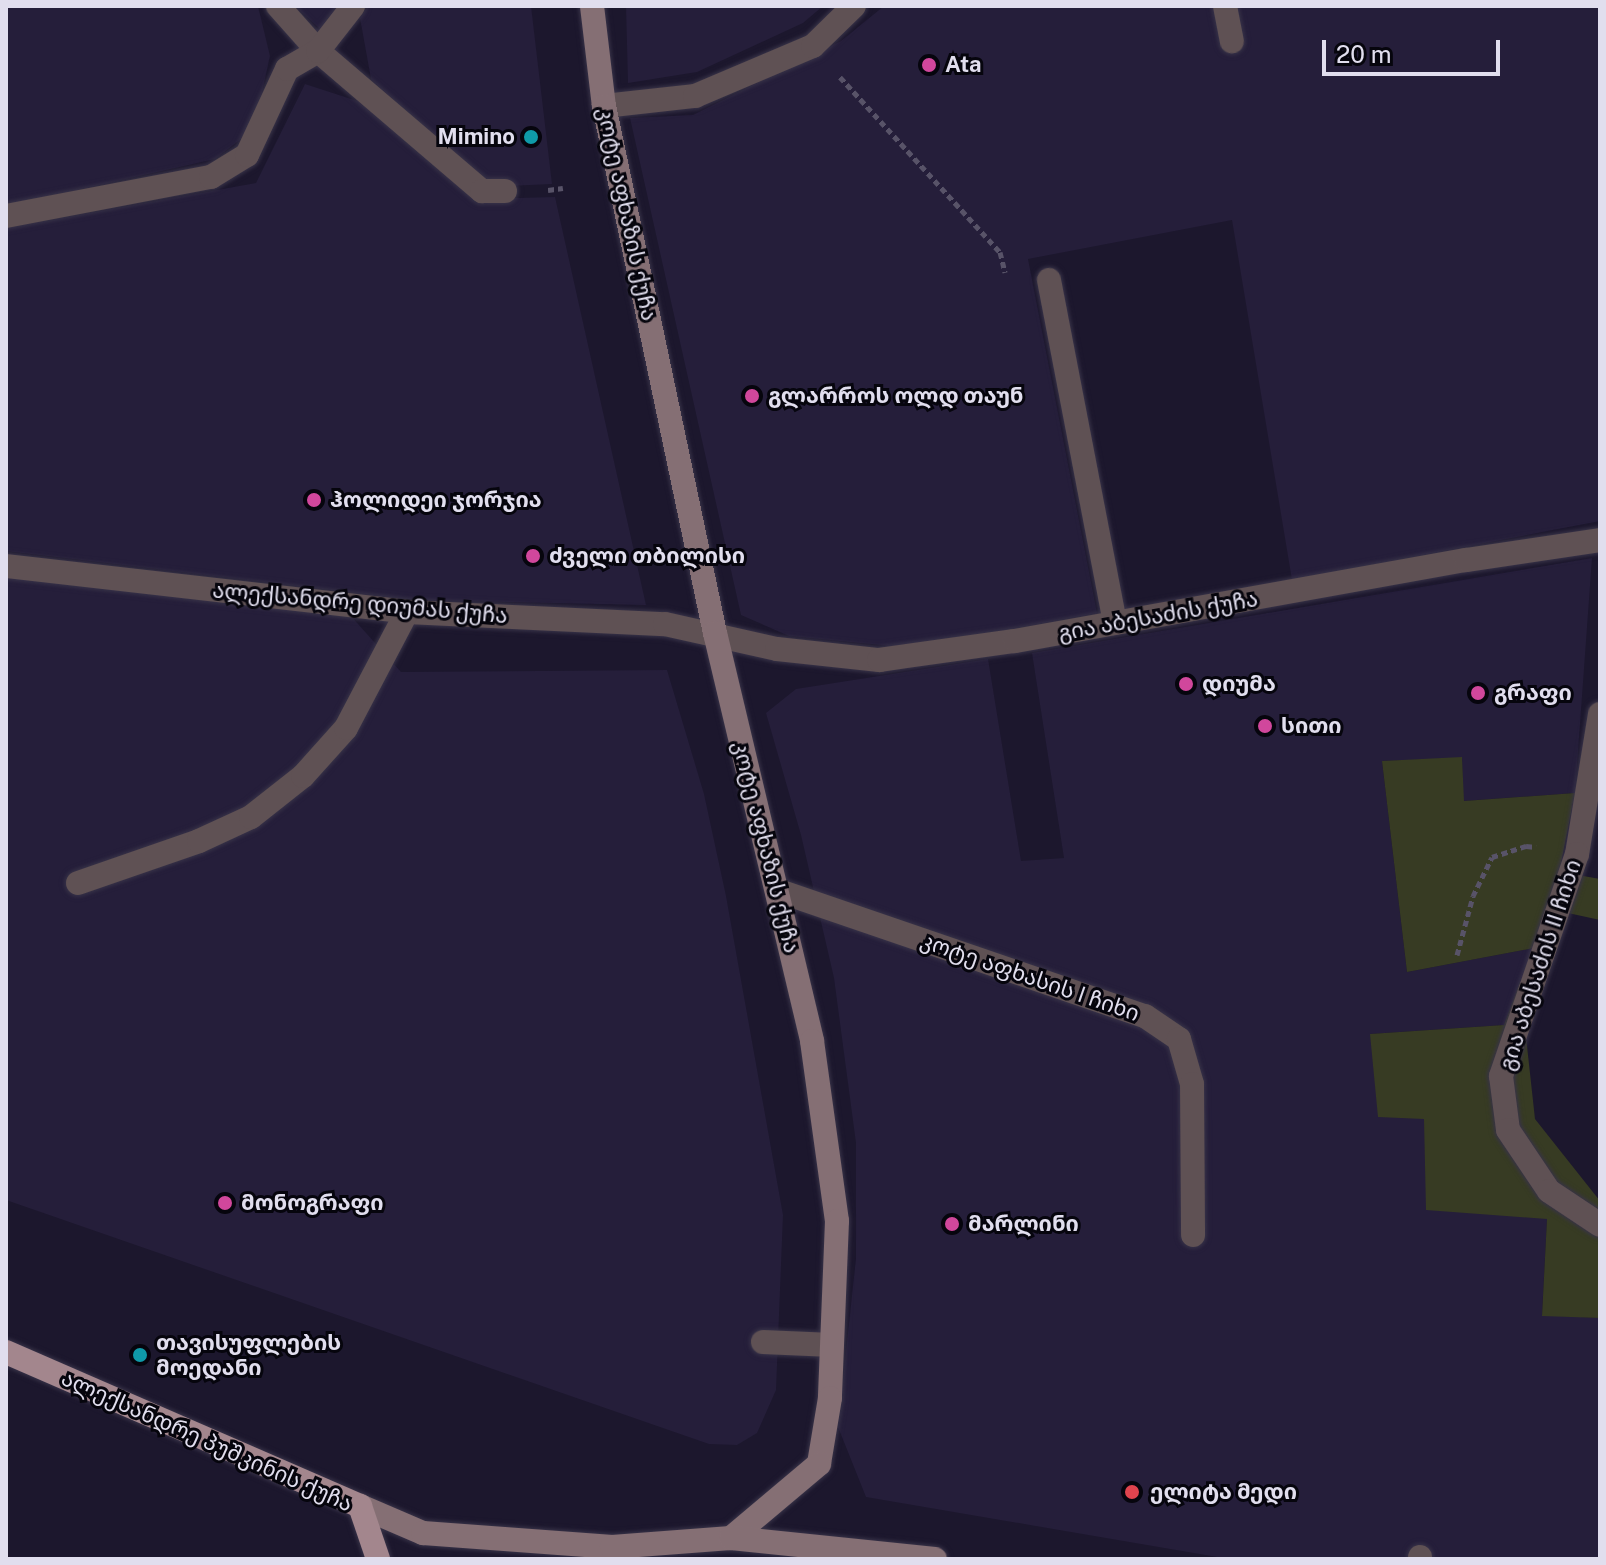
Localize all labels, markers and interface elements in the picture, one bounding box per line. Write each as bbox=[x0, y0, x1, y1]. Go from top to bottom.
scale bar bbox=[1326, 24, 1504, 74]
text: 20 m bbox=[1336, 40, 1392, 68]
place label: Ata bbox=[945, 52, 981, 78]
marker: Ata bbox=[920, 56, 938, 74]
street label: კოტე აფხაზის ქუჩა bbox=[591, 105, 663, 323]
place label: Mimino bbox=[438, 124, 515, 150]
marker: Mimino bbox=[522, 128, 540, 146]
place label: გლარროს ოლდ თაუნ bbox=[768, 383, 1024, 409]
marker: გლარროს ოლდ თაუნ bbox=[743, 387, 761, 405]
place label: ჰოლიდეი ჯორჯია bbox=[330, 487, 542, 513]
marker: ჰოლიდეი ჯორჯია bbox=[305, 491, 323, 509]
place label: ძველი თბილისი bbox=[549, 543, 745, 569]
marker: ძველი თბილისი bbox=[524, 547, 542, 565]
street label: ალექსანდრე დიუმას ქუჩა bbox=[211, 577, 509, 629]
street label: გია აბესაძის ქუჩა bbox=[1056, 585, 1260, 647]
place label: დიუმა bbox=[1202, 671, 1276, 697]
marker: დიუმა bbox=[1177, 675, 1195, 693]
place label: გრაფი bbox=[1494, 680, 1572, 706]
marker: გრაფი bbox=[1469, 684, 1487, 702]
place label: სითი bbox=[1281, 713, 1342, 739]
marker: სითი bbox=[1256, 717, 1274, 735]
street label: კოტე აფხაზის ქუჩა bbox=[727, 738, 805, 956]
street label: გია აბესაძის II ჩიხი bbox=[1493, 856, 1587, 1074]
street label: კოტე აფხასის I ჩიხი bbox=[917, 927, 1143, 1027]
place label: მონოგრაფი bbox=[241, 1190, 384, 1216]
marker: მონოგრაფი bbox=[216, 1194, 234, 1212]
place label: მარლინი bbox=[968, 1211, 1079, 1237]
marker: მარლინი bbox=[943, 1215, 961, 1233]
place label: თავისუფლების მოედანი bbox=[156, 1329, 341, 1380]
marker: თავისუფლების მოედანი bbox=[131, 1346, 149, 1364]
street label: ალექსანდრე პუშკინის ქუჩა bbox=[57, 1365, 357, 1517]
place label: ელიტა მედი bbox=[1150, 1479, 1297, 1505]
marker: ელიტა მედი bbox=[1121, 1481, 1143, 1503]

